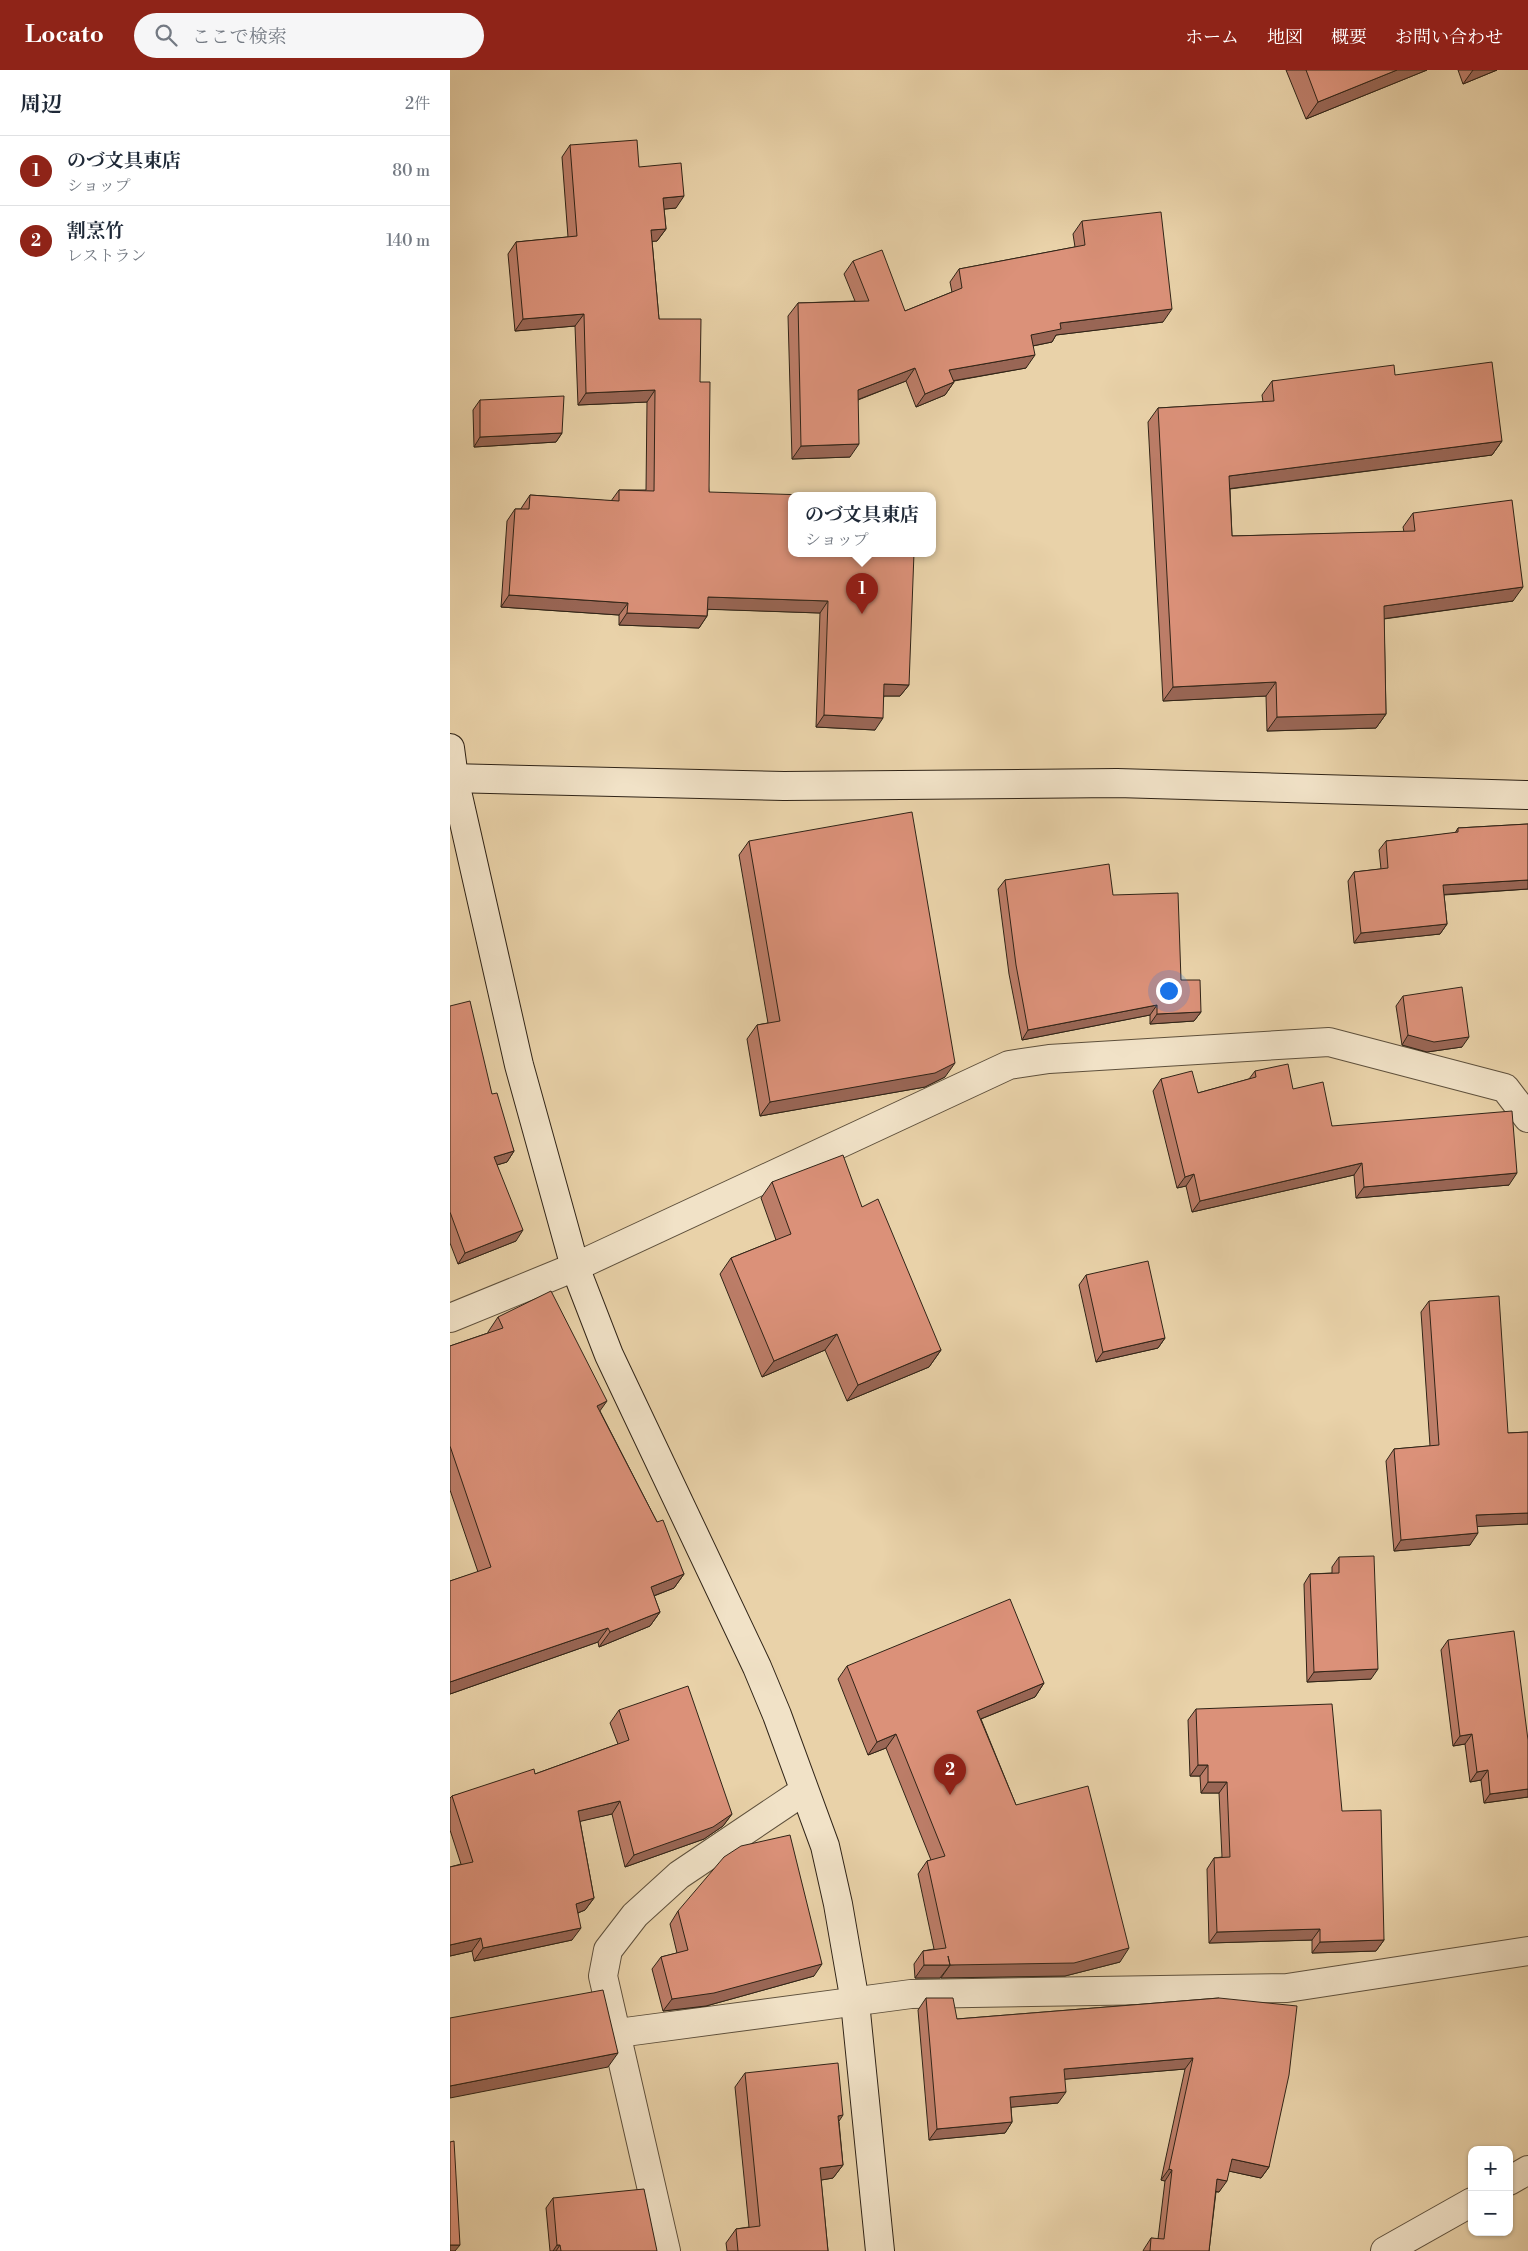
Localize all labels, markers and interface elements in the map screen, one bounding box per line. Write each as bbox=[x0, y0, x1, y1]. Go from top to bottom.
search box bbox=[134, 13, 484, 58]
text: Locato bbox=[25, 20, 104, 50]
icon: search bbox=[152, 21, 180, 49]
text: ここで検索 bbox=[192, 25, 287, 49]
text: ホーム bbox=[1185, 26, 1239, 49]
text: 地図 bbox=[1267, 26, 1303, 49]
text: 概要 bbox=[1331, 26, 1367, 49]
text: お問い合わせ bbox=[1395, 26, 1503, 49]
text: 周辺 bbox=[20, 92, 62, 118]
text: 2件 bbox=[405, 94, 430, 114]
text: のづ文具東店 bbox=[67, 149, 181, 173]
text: 1 bbox=[32, 161, 40, 181]
text: 80 m bbox=[392, 161, 430, 181]
text: ショップ bbox=[67, 176, 131, 196]
text: 割烹竹 bbox=[67, 219, 124, 243]
text: 2 bbox=[31, 231, 41, 251]
text: 140 m bbox=[386, 231, 430, 251]
text: レストラン bbox=[67, 246, 147, 266]
popup bbox=[788, 492, 936, 557]
text: のづ文具東店 bbox=[805, 503, 919, 527]
text: ショップ bbox=[805, 530, 869, 550]
pin: 1 bbox=[846, 573, 878, 614]
your location bbox=[1156, 978, 1182, 1004]
pin: 2 bbox=[934, 1754, 966, 1795]
map controls bbox=[1468, 2146, 1513, 2236]
button: + bbox=[1468, 2146, 1513, 2191]
button: − bbox=[1468, 2191, 1513, 2236]

